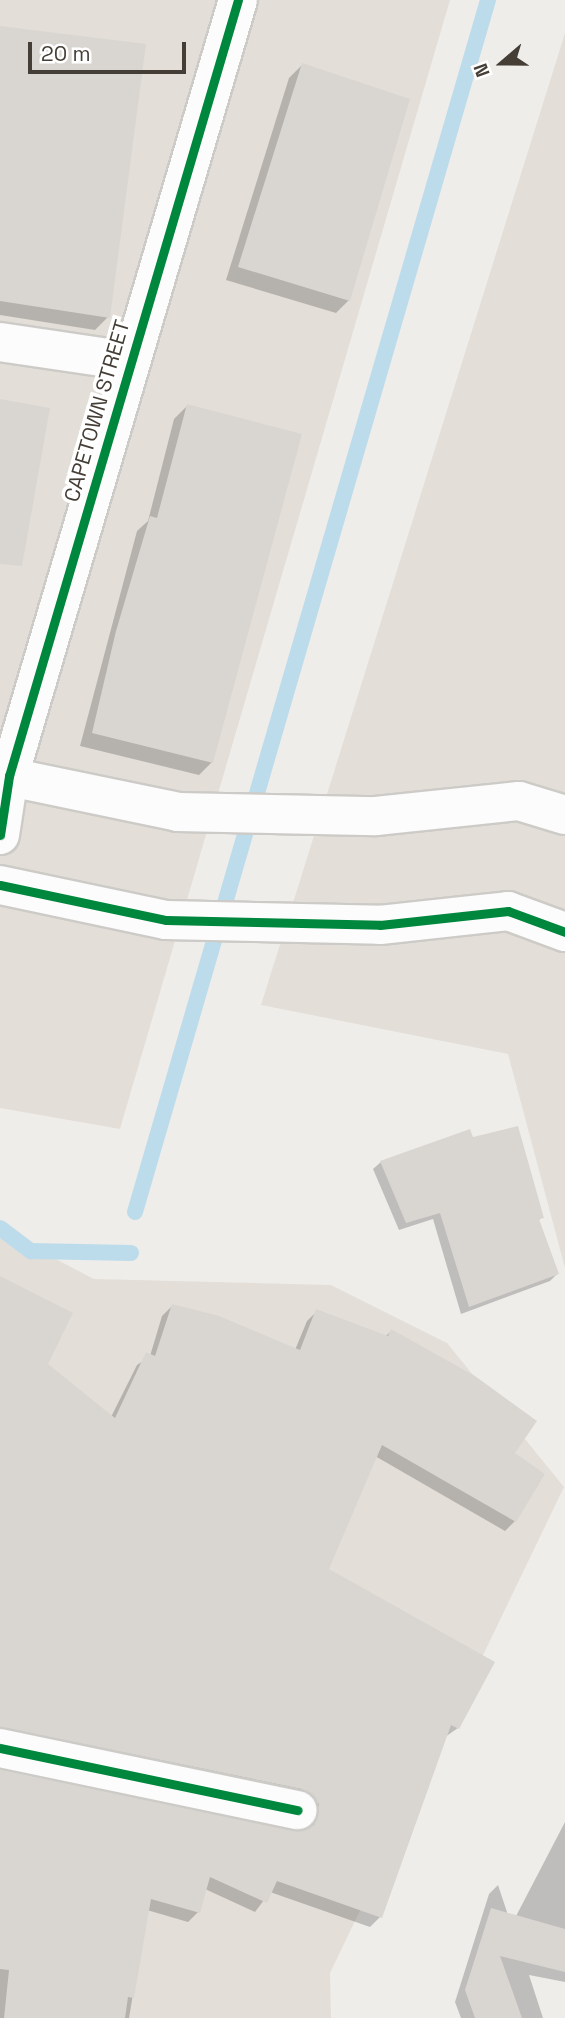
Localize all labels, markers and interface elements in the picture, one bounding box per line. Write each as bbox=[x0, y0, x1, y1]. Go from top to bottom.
scale bar bbox=[32, 28, 189, 72]
north arrow bbox=[467, 28, 537, 98]
text: 20 m bbox=[41, 40, 91, 67]
text: N bbox=[468, 60, 496, 81]
street label: CAPETOWN STREET bbox=[59, 317, 135, 505]

